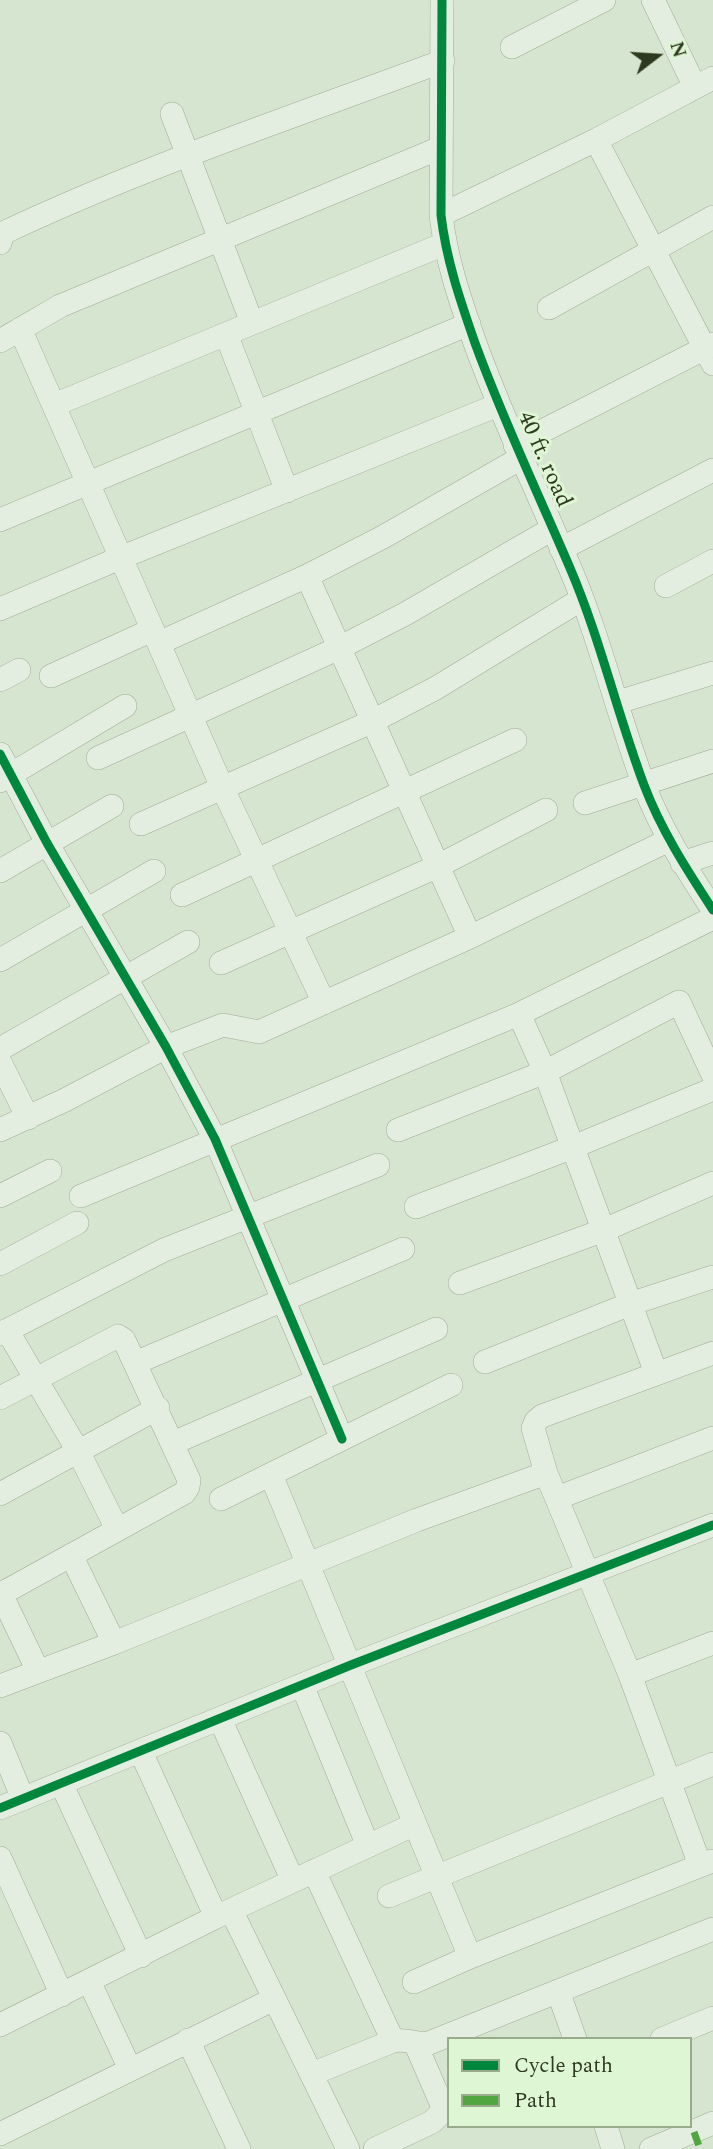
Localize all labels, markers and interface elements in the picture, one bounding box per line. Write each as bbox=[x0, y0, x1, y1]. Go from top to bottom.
north arrow bbox=[622, 21, 692, 91]
text: N bbox=[661, 38, 694, 61]
street label: 40 ft. road bbox=[510, 408, 576, 512]
legend bbox=[447, 2037, 692, 2128]
text: Cycle path bbox=[514, 2050, 613, 2082]
text: Path bbox=[514, 2085, 557, 2117]

